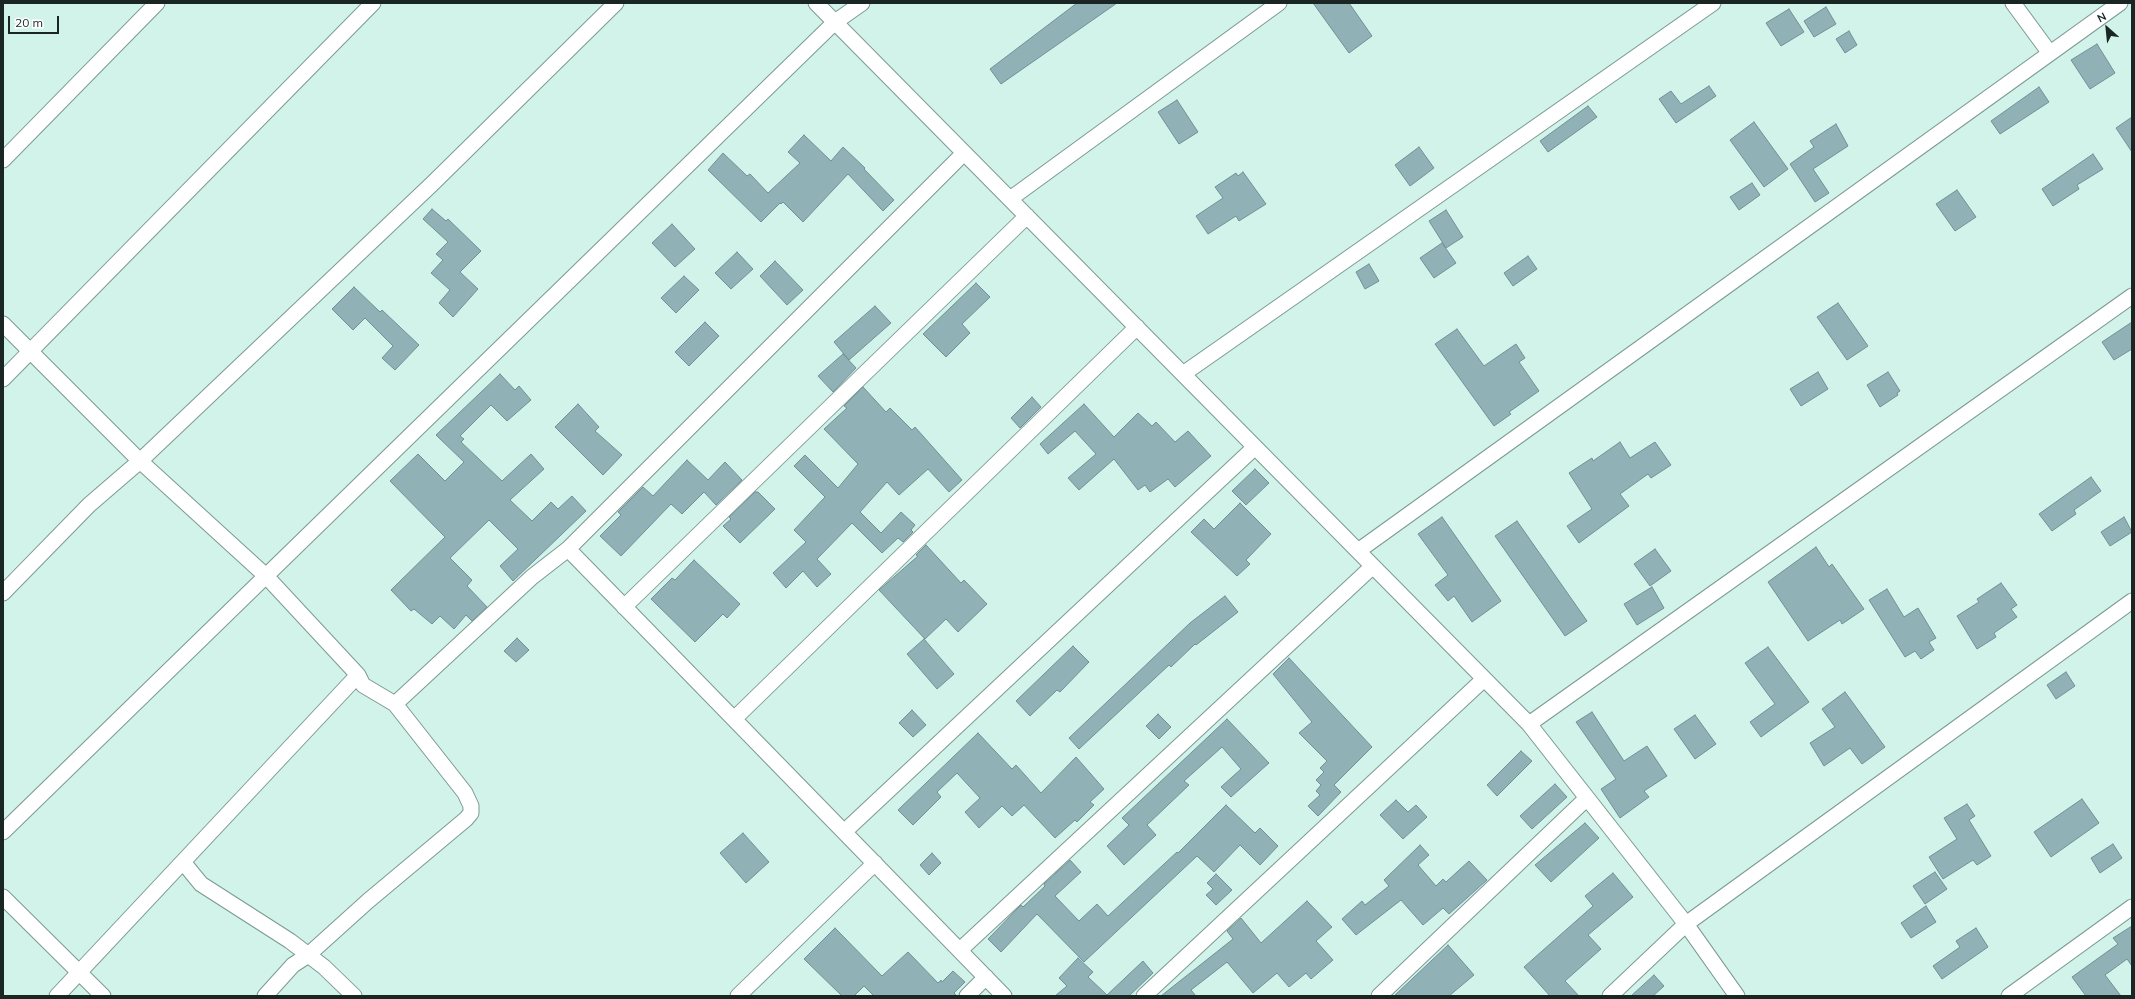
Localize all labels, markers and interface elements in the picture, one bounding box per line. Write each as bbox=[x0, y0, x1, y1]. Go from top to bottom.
scale bar bbox=[10, 8, 61, 34]
north arrow bbox=[2087, 8, 2127, 48]
text: N bbox=[2095, 9, 2108, 25]
text: 20 m bbox=[15, 15, 43, 30]

